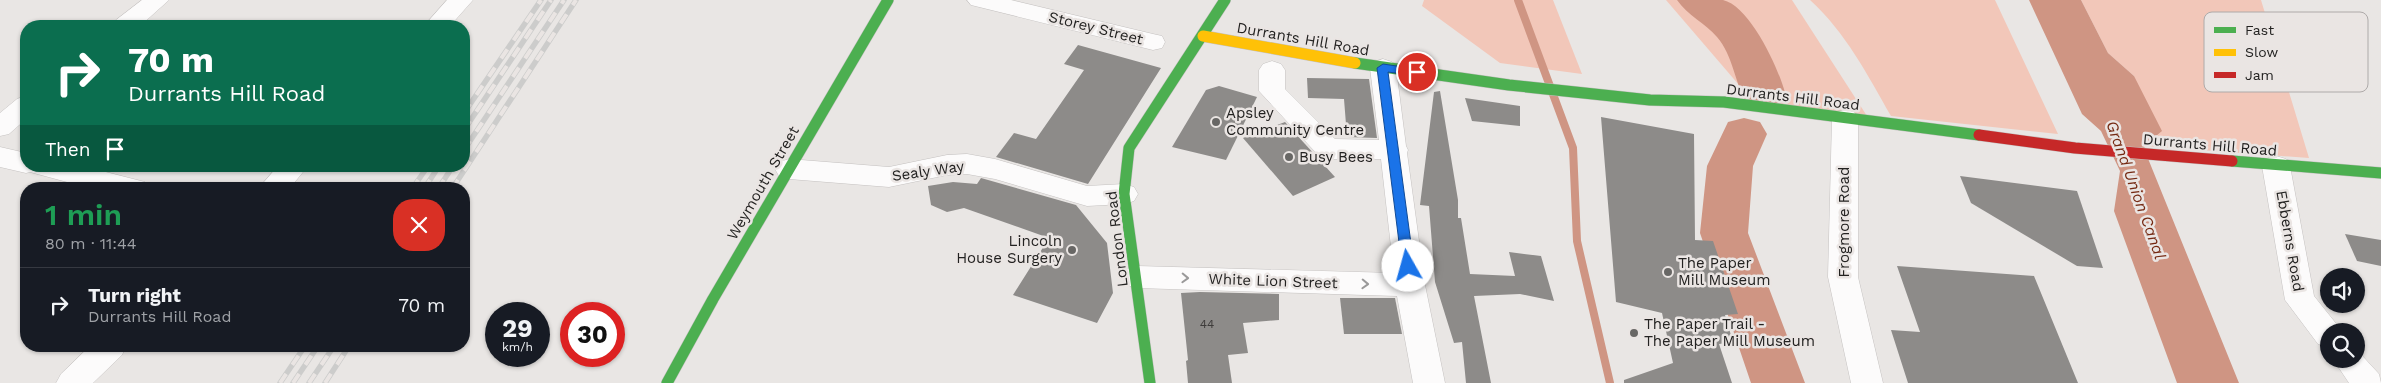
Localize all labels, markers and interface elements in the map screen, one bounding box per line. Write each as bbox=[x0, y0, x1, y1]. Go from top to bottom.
street label: Storey Street bbox=[1047, 8, 1146, 49]
legend bbox=[2204, 12, 2368, 92]
street label: Durrants Hill Road bbox=[1235, 18, 1371, 60]
text: Fast bbox=[2245, 22, 2274, 38]
text: 70 m bbox=[128, 39, 214, 81]
icon: right bbox=[45, 40, 110, 105]
text: Slow bbox=[2245, 44, 2278, 60]
pin bbox=[1396, 51, 1438, 93]
icon: arrive bbox=[1403, 58, 1431, 86]
text: Jam bbox=[2245, 67, 2274, 83]
street label: Durrants Hill Road bbox=[1725, 80, 1861, 114]
text: Durrants Hill Road bbox=[128, 81, 325, 106]
place label: Apsley Community Centre bbox=[1226, 104, 1364, 139]
marker: Apsley Community Centre bbox=[1210, 116, 1222, 128]
water label: Grand Union Canal bbox=[2102, 118, 2170, 262]
street label: Weymouth Street bbox=[723, 122, 803, 243]
street label: Durrants Hill Road bbox=[2142, 130, 2278, 160]
icon: arrive bbox=[101, 135, 129, 163]
text: Then bbox=[45, 138, 91, 161]
place label: Busy Bees bbox=[1299, 148, 1373, 166]
marker: Busy Bees bbox=[1283, 151, 1295, 163]
street label: Sealy Way bbox=[891, 157, 966, 185]
street label: Frogmore Road bbox=[1835, 167, 1853, 277]
street label: Ebberns Road bbox=[2272, 189, 2308, 293]
street label: London Road bbox=[1102, 190, 1132, 288]
text: 1 min bbox=[45, 197, 122, 232]
button: close bbox=[393, 199, 445, 251]
place label: Lincoln House Surgery bbox=[956, 232, 1062, 267]
text: 80 m · 11:44 bbox=[45, 234, 137, 253]
position arrow bbox=[1381, 239, 1433, 291]
marker: Lincoln House Surgery bbox=[1066, 244, 1078, 256]
place label: The Paper Mill Museum bbox=[1678, 254, 1771, 289]
marker: The Paper Mill Museum bbox=[1662, 266, 1674, 278]
map controls bbox=[2320, 268, 2365, 368]
button: sound bbox=[2320, 268, 2365, 313]
street label: White Lion Street bbox=[1208, 270, 1339, 292]
one-way arrow bbox=[1182, 273, 1190, 284]
one-way arrow bbox=[1362, 278, 1370, 289]
text: Turn right bbox=[88, 284, 181, 307]
icon: right bbox=[45, 291, 73, 319]
text: 70 m bbox=[398, 294, 445, 317]
speed limit sign: 30 bbox=[560, 302, 625, 367]
text: Durrants Hill Road bbox=[88, 307, 231, 326]
text: 29 bbox=[502, 314, 533, 343]
place label: The Paper Trail - The Paper Mill Museum bbox=[1644, 315, 1815, 350]
house number: 44 bbox=[1200, 317, 1214, 331]
button: search bbox=[2320, 323, 2365, 368]
marker: The Paper Trail - The Paper Mill Museum bbox=[1628, 327, 1640, 339]
text: km/h bbox=[502, 340, 533, 354]

